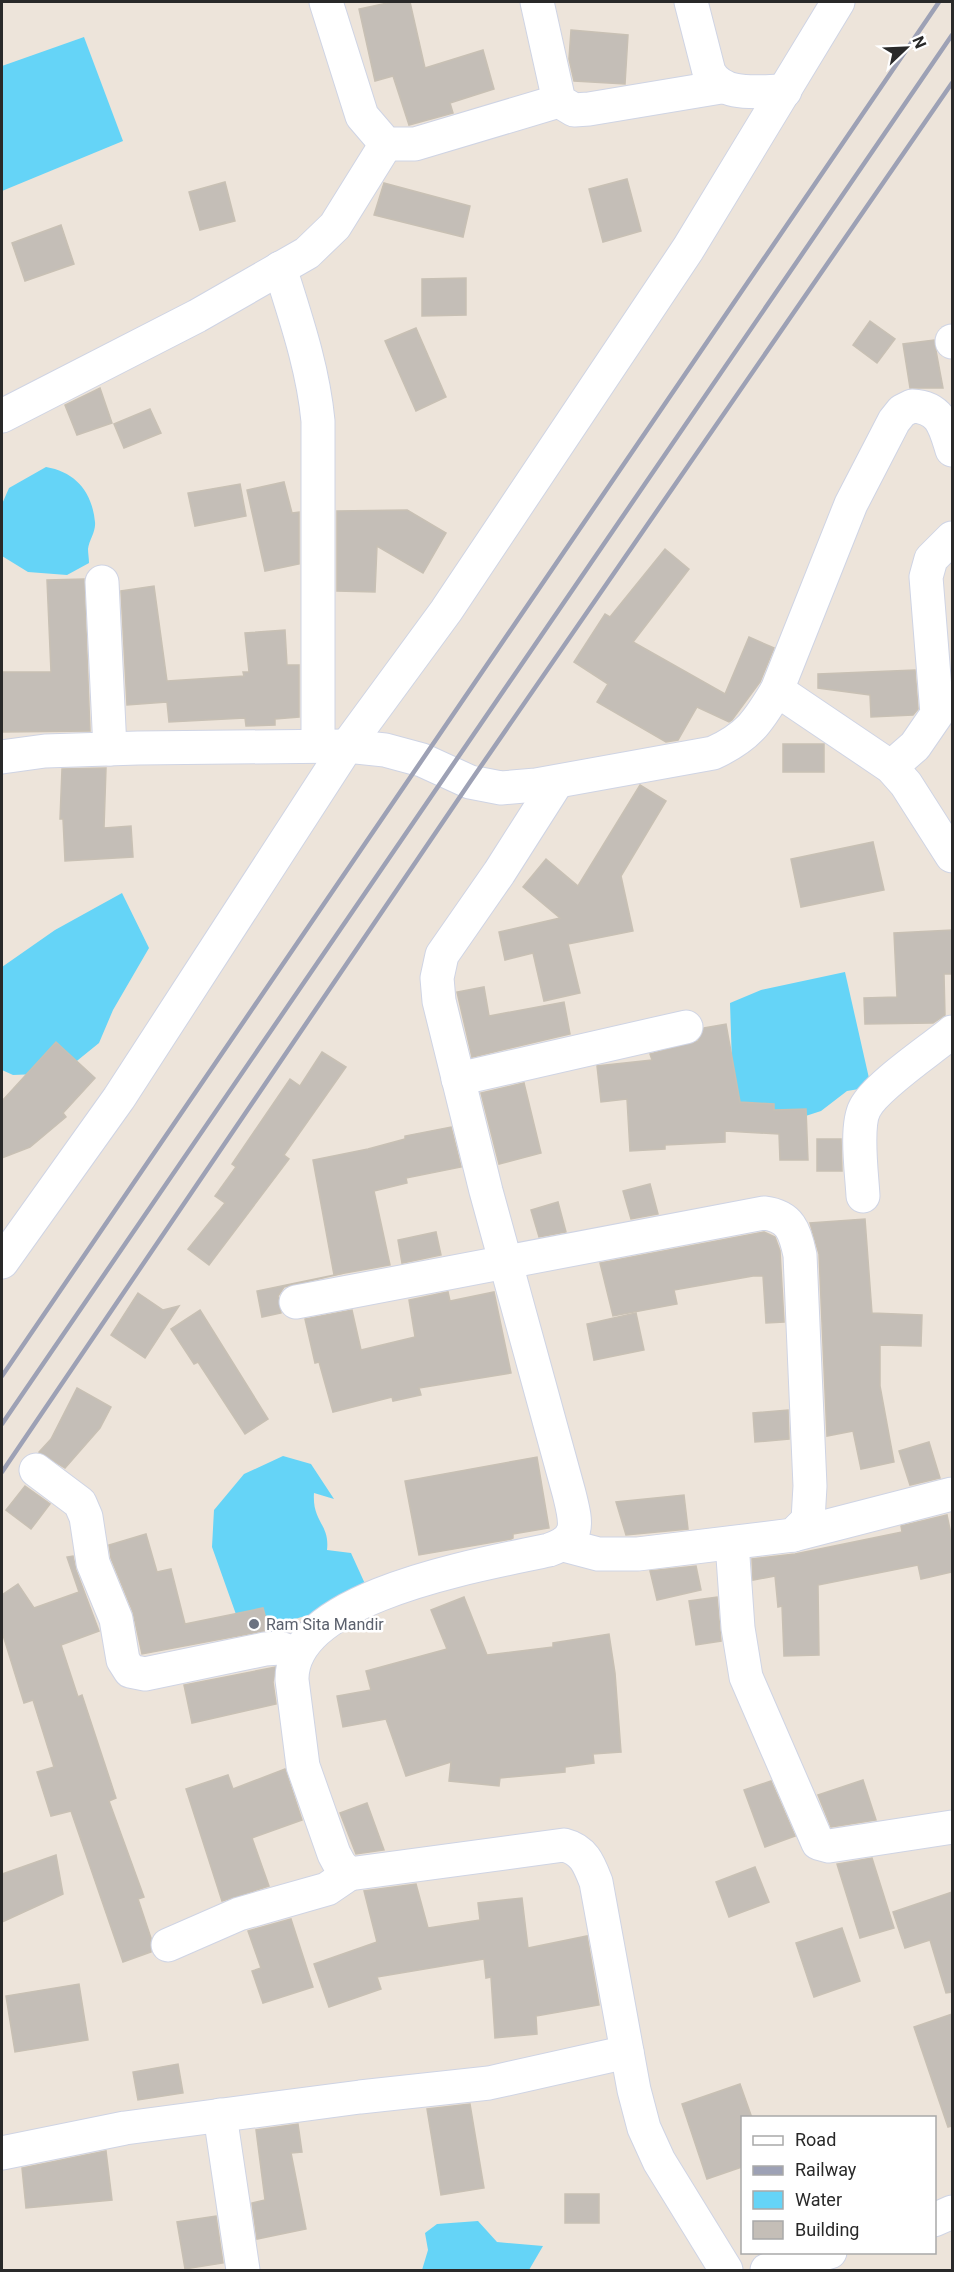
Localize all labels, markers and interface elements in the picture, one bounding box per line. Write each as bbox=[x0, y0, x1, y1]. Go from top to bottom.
north arrow bbox=[876, 18, 936, 78]
text: N bbox=[908, 33, 930, 51]
place label: Ram Sita Mandir bbox=[266, 1615, 384, 1634]
marker: Ram Sita Mandir bbox=[247, 1617, 261, 1631]
legend bbox=[741, 2116, 936, 2254]
text: Road bbox=[795, 2129, 836, 2150]
text: Railway bbox=[795, 2159, 857, 2180]
text: Water bbox=[795, 2189, 842, 2210]
text: Building bbox=[795, 2219, 859, 2240]

